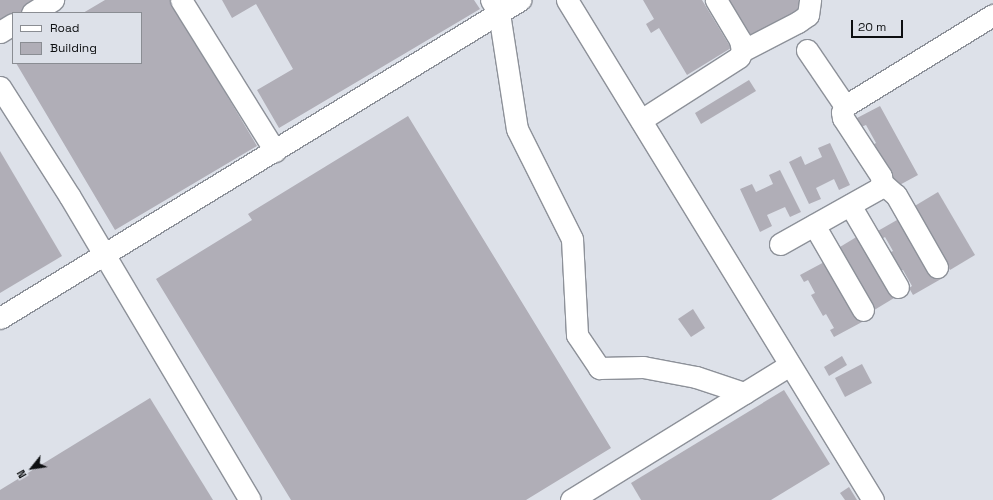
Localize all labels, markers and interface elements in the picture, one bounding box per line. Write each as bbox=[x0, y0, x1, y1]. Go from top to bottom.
legend bbox=[12, 12, 142, 64]
scale bar bbox=[853, 12, 905, 38]
text: 20 m bbox=[858, 19, 886, 35]
text: Road bbox=[50, 20, 79, 36]
text: Building bbox=[50, 40, 97, 56]
north arrow bbox=[12, 448, 52, 488]
text: N bbox=[14, 467, 30, 481]

